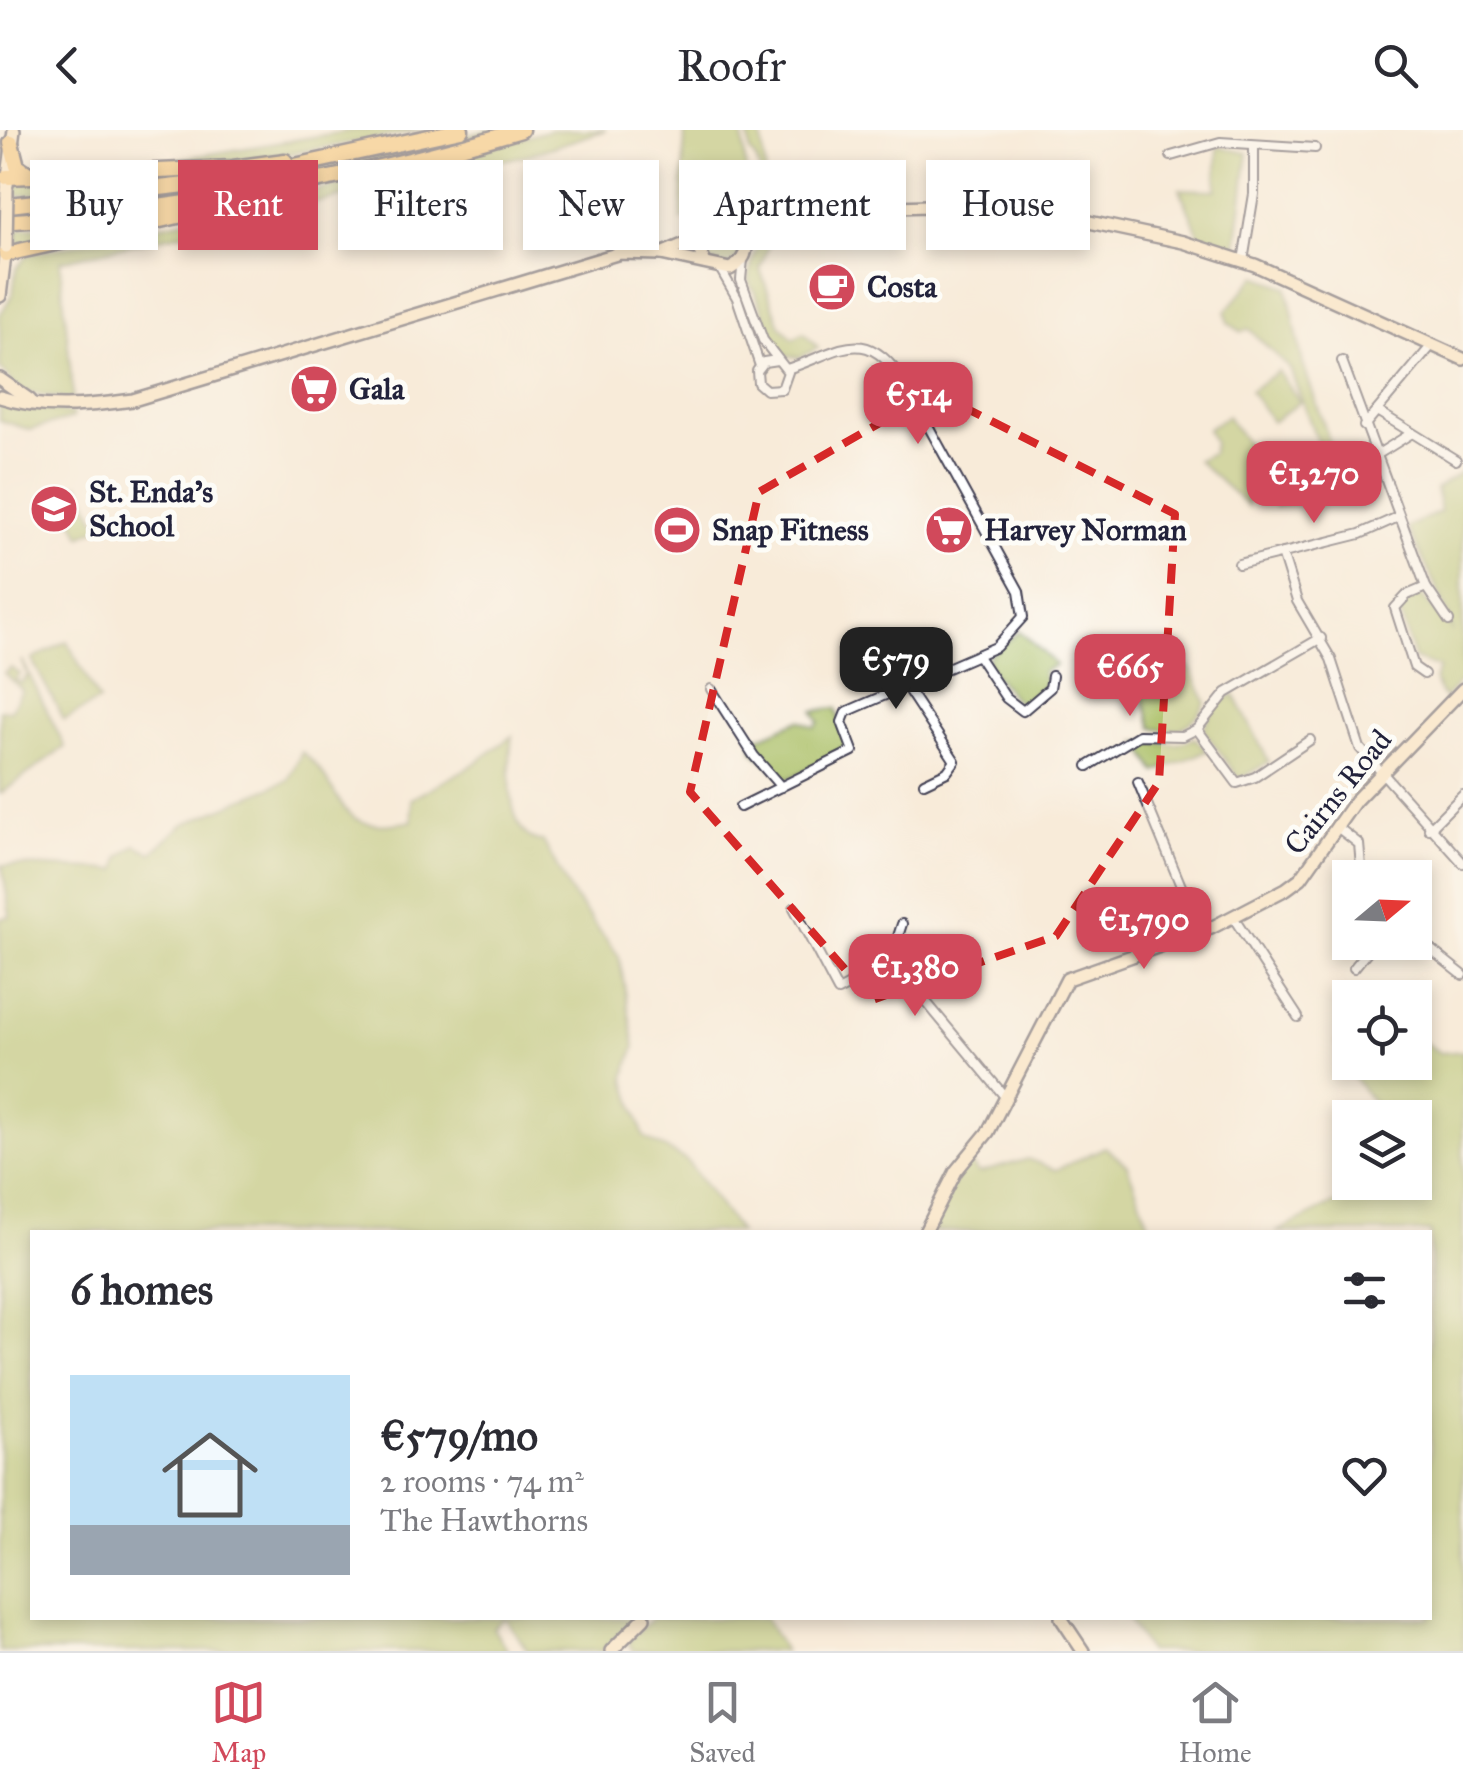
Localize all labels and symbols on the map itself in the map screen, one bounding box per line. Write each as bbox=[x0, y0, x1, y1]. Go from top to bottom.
cafe icon: Costa bbox=[806, 261, 858, 313]
place label: Costa bbox=[867, 269, 938, 305]
pin: €514 bbox=[859, 362, 977, 447]
supermarket icon: Gala bbox=[288, 363, 340, 415]
place label: Gala bbox=[349, 371, 406, 407]
pin: €1,270 bbox=[1233, 441, 1395, 526]
place label: St. Enda's School bbox=[89, 474, 213, 544]
school or university icon: St. Enda's School bbox=[28, 483, 80, 535]
sports icon: Snap Fitness bbox=[651, 504, 703, 556]
supermarket icon: Harvey Norman bbox=[923, 504, 975, 556]
place label: Snap Fitness bbox=[712, 512, 869, 548]
place label: Harvey Norman bbox=[984, 512, 1187, 548]
pin: €579 bbox=[837, 627, 955, 712]
pin: €665 bbox=[1071, 634, 1189, 719]
street label: Cairns Road bbox=[1277, 722, 1399, 862]
north arrow bbox=[1332, 860, 1432, 960]
pin: €1,790 bbox=[1063, 887, 1225, 972]
pin: €1,380 bbox=[834, 934, 996, 1019]

